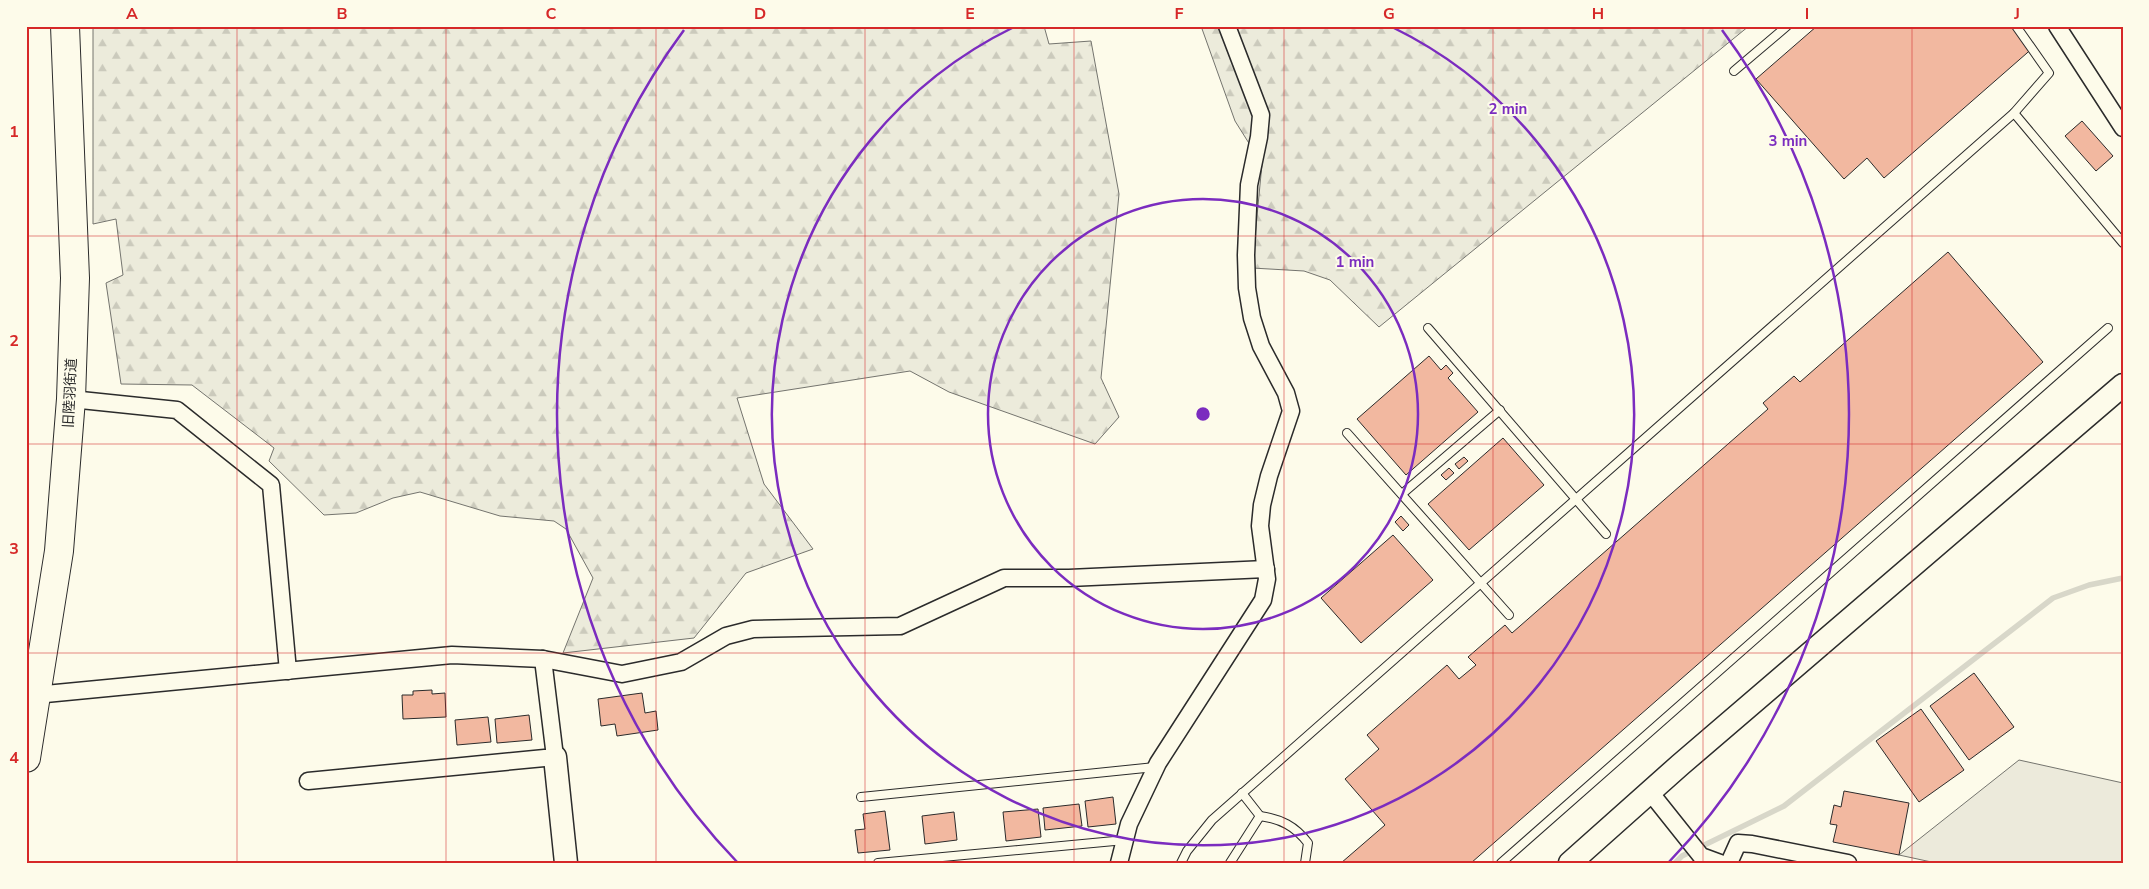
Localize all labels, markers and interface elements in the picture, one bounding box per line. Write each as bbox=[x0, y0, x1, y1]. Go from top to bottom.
text: A bbox=[126, 3, 138, 25]
text: B bbox=[336, 3, 348, 25]
text: C bbox=[546, 3, 557, 25]
text: D bbox=[754, 3, 766, 25]
text: E bbox=[965, 3, 975, 25]
text: F bbox=[1175, 3, 1184, 25]
text: G bbox=[1383, 3, 1395, 25]
text: H bbox=[1592, 3, 1604, 25]
text: I bbox=[1805, 3, 1809, 25]
text: J bbox=[2013, 3, 2020, 25]
text: 2 min bbox=[1489, 99, 1527, 119]
text: 1 bbox=[9, 121, 19, 143]
text: 3 min bbox=[1769, 131, 1807, 151]
text: 1 min bbox=[1336, 252, 1374, 272]
text: 2 bbox=[9, 330, 19, 352]
street label: 旧陸羽街道 bbox=[59, 358, 81, 428]
centre of rings bbox=[1194, 405, 1212, 423]
text: 3 bbox=[9, 538, 19, 560]
text: 4 bbox=[9, 747, 19, 769]

